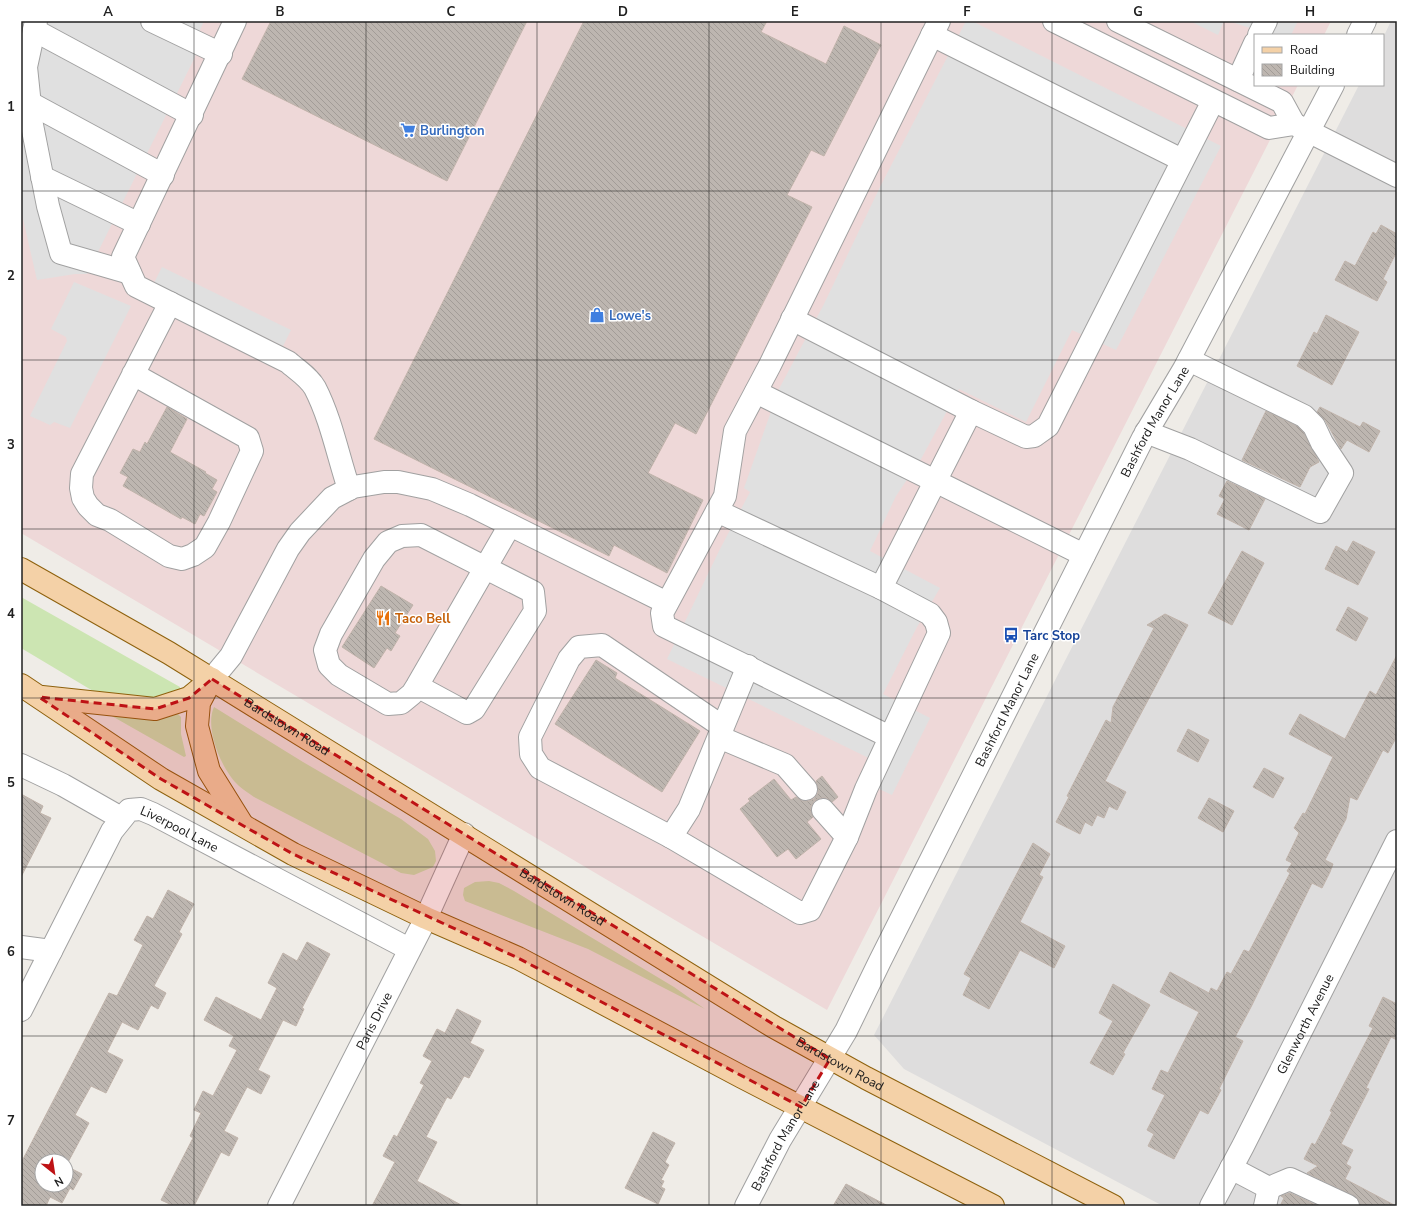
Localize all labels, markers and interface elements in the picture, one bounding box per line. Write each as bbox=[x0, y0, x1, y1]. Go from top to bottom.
text: A bbox=[103, 3, 113, 21]
text: B bbox=[276, 3, 285, 21]
text: C bbox=[447, 3, 456, 21]
text: D bbox=[618, 3, 628, 21]
text: E bbox=[791, 3, 799, 21]
text: F bbox=[963, 3, 971, 21]
text: G bbox=[1133, 3, 1143, 21]
text: H bbox=[1305, 3, 1315, 21]
legend bbox=[1254, 34, 1384, 86]
text: Road bbox=[1290, 42, 1318, 58]
text: Building bbox=[1290, 62, 1335, 78]
text: 1 bbox=[7, 98, 15, 116]
supermarket icon: Burlington bbox=[399, 121, 417, 139]
place label: Burlington bbox=[420, 122, 485, 140]
text: 2 bbox=[7, 267, 15, 285]
shop icon: Lowe's bbox=[588, 306, 606, 324]
place label: Lowe's bbox=[609, 307, 651, 325]
street label: Bashford Manor Lane bbox=[1117, 363, 1194, 480]
text: 3 bbox=[7, 436, 15, 454]
text: 4 bbox=[7, 605, 15, 623]
restaurant icon: Taco Bell bbox=[374, 609, 392, 627]
place label: Taco Bell bbox=[395, 610, 451, 628]
bus stop icon: Tarc Stop bbox=[1002, 626, 1020, 644]
place label: Tarc Stop bbox=[1023, 627, 1080, 645]
street label: Bashford Manor Lane bbox=[971, 650, 1044, 770]
street label: Bardstown Road bbox=[240, 694, 333, 760]
text: 5 bbox=[7, 774, 15, 792]
street label: Liverpool Lane bbox=[137, 802, 221, 857]
street label: Bardstown Road bbox=[516, 864, 608, 931]
text: 6 bbox=[7, 943, 15, 961]
street label: Glenworth Avenue bbox=[1273, 971, 1339, 1077]
street label: Paris Drive bbox=[352, 989, 397, 1053]
street label: Bardstown Road bbox=[793, 1033, 887, 1096]
street label: Bashford Manor Lane bbox=[747, 1076, 825, 1194]
text: 7 bbox=[7, 1112, 15, 1130]
north arrow bbox=[34, 1153, 74, 1193]
text: N bbox=[51, 1173, 66, 1190]

